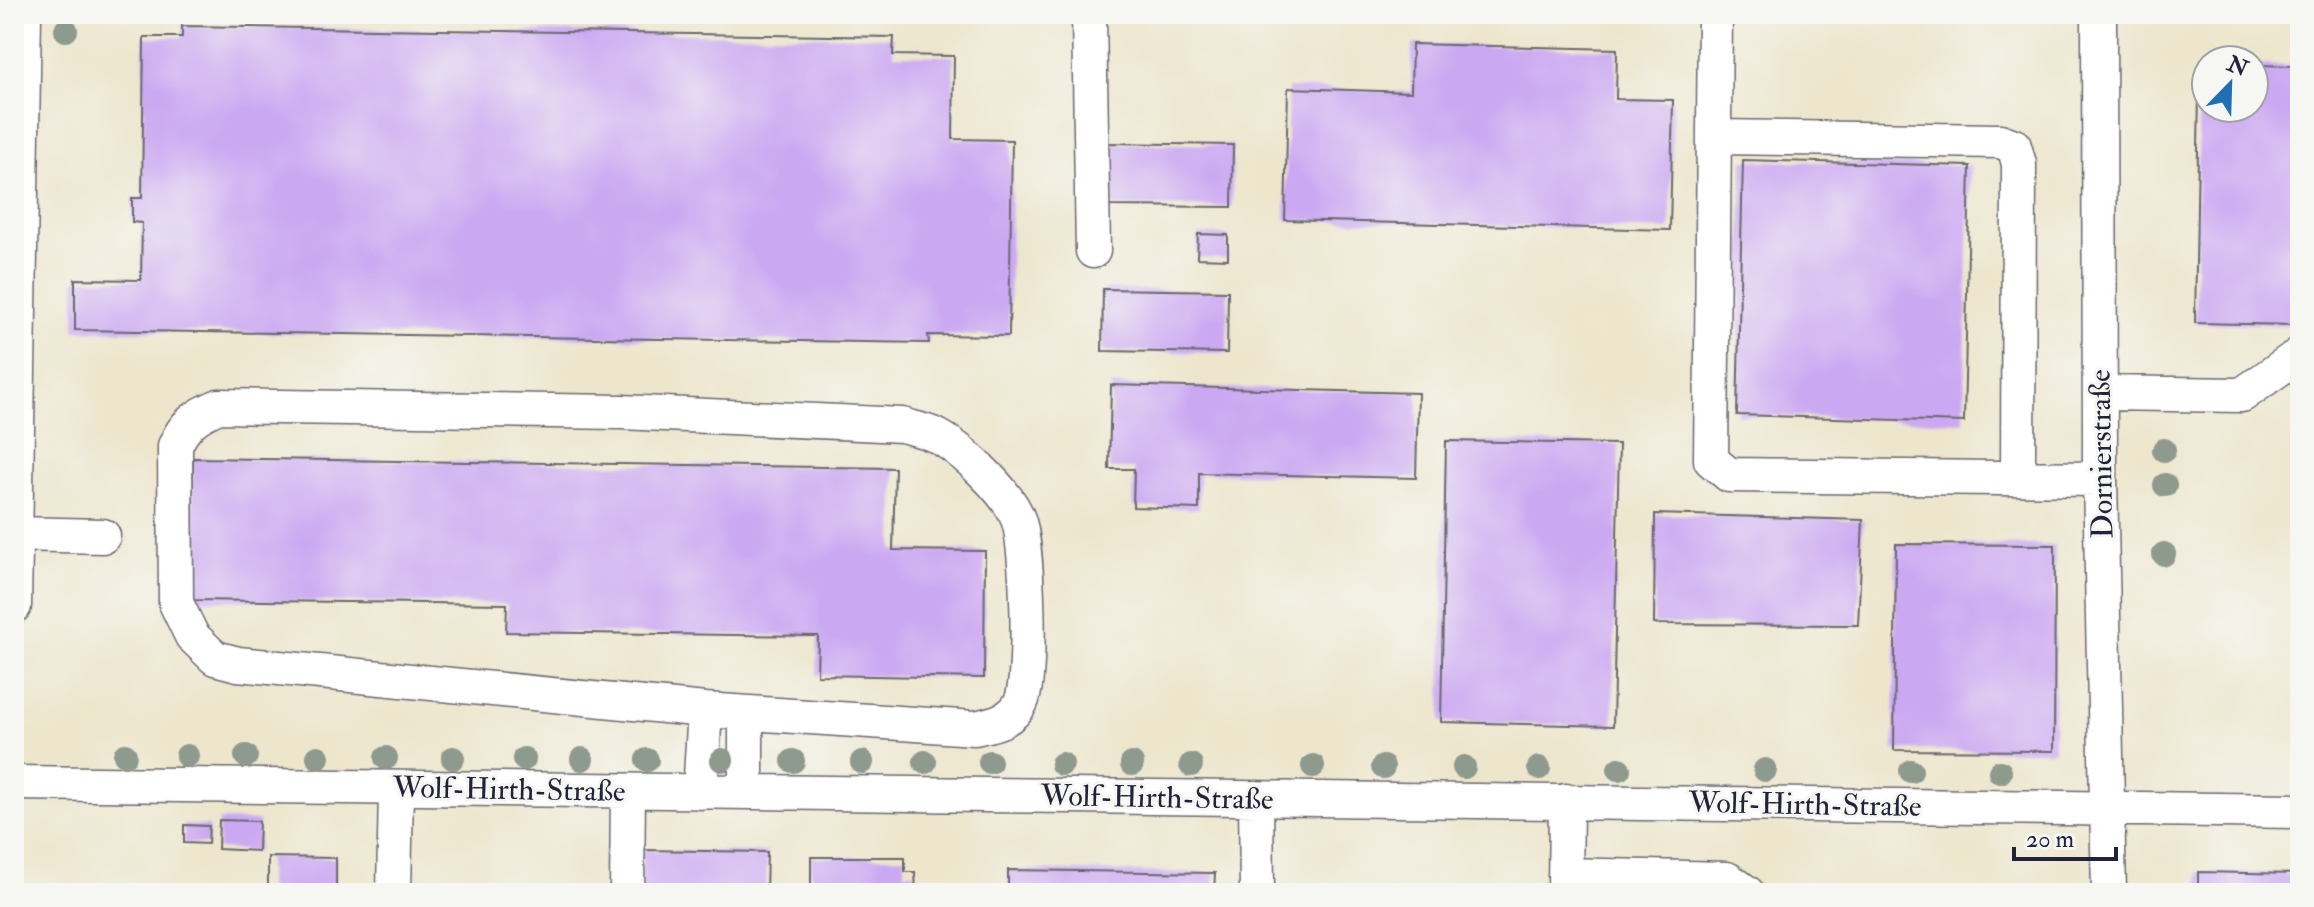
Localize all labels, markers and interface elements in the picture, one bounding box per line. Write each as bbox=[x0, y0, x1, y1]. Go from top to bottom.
north arrow bbox=[2190, 44, 2270, 124]
text: N bbox=[2222, 49, 2252, 83]
street label: Dornierstraße bbox=[2082, 369, 2121, 539]
street label: Wolf-Hirth-Straße bbox=[391, 769, 626, 810]
street label: Wolf-Hirth-Straße bbox=[1039, 777, 1274, 818]
street label: Wolf-Hirth-Straße bbox=[1687, 784, 1922, 825]
scale bar bbox=[2014, 811, 2116, 861]
text: 20 m bbox=[2026, 824, 2075, 855]

